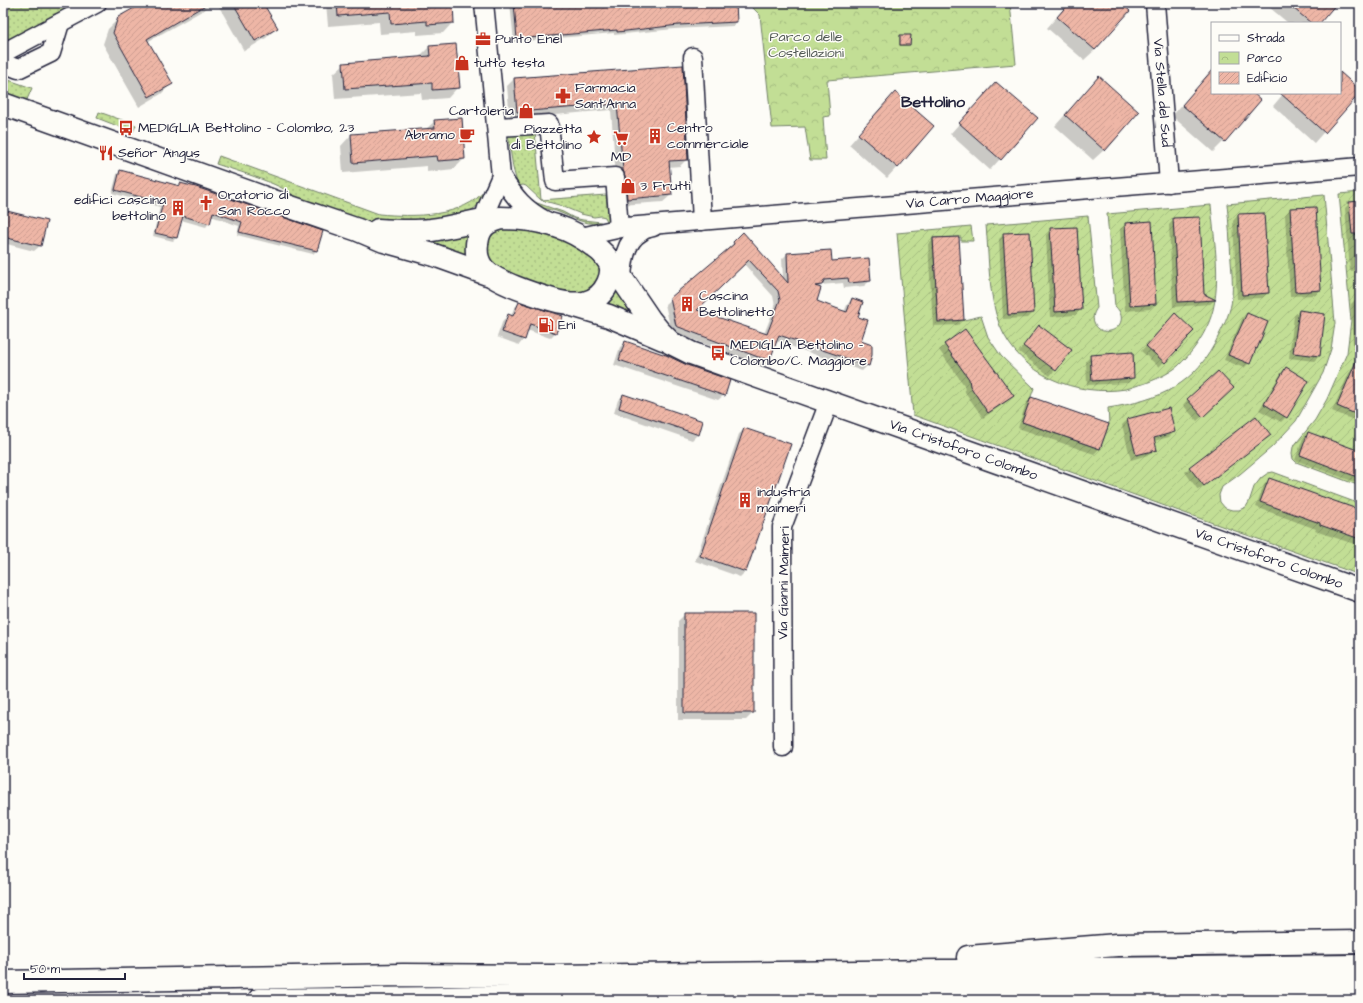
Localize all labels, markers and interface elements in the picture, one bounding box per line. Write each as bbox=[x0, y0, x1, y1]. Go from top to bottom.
legend bbox=[1211, 22, 1341, 94]
park label: Parco delle Costellazioni bbox=[768, 27, 844, 63]
place label: Punto Enel bbox=[495, 29, 562, 49]
office icon: Punto Enel bbox=[474, 30, 492, 48]
text: Strada bbox=[1247, 30, 1285, 47]
street label: Via Stella del Sud bbox=[1148, 38, 1176, 148]
text: Parco bbox=[1247, 50, 1282, 67]
place label: tutto testa bbox=[474, 53, 545, 73]
shop icon: tutto testa bbox=[453, 54, 471, 72]
text: Edificio bbox=[1247, 70, 1287, 87]
place label: Farmacia Sant'Anna bbox=[575, 78, 636, 114]
pharmacy icon: Farmacia Sant'Anna bbox=[554, 87, 572, 105]
district label: Bettolino bbox=[901, 91, 966, 113]
place label: Cartoleria bbox=[449, 101, 514, 121]
shop icon: Cartoleria bbox=[517, 102, 535, 120]
place label: MEDIGLIA Bettolino - Colombo, 23 bbox=[138, 118, 354, 138]
place label: Centro commerciale bbox=[667, 118, 749, 154]
bus stop icon: MEDIGLIA Bettolino - Colombo, 23 bbox=[117, 119, 135, 137]
place label: Piazzetta di Bettolino bbox=[511, 119, 582, 155]
place label: Abramo bbox=[405, 125, 455, 145]
cafe icon: Abramo bbox=[458, 126, 476, 144]
building icon: Centro commerciale bbox=[646, 127, 664, 145]
place icon: Piazzetta di Bettolino bbox=[585, 128, 603, 146]
supermarket icon: MD bbox=[612, 129, 630, 147]
place label: Señor Angus bbox=[118, 143, 200, 163]
restaurant icon: Señor Angus bbox=[97, 144, 115, 162]
place label: MD bbox=[611, 147, 631, 167]
place label: 3 Frutti bbox=[640, 176, 691, 196]
shop icon: 3 Frutti bbox=[619, 177, 637, 195]
street label: Via Carro Maggiore bbox=[905, 184, 1035, 214]
place label: Oratorio di San Rocco bbox=[218, 185, 290, 221]
place label: edifici cascina bettolino bbox=[74, 190, 166, 226]
church icon: Oratorio di San Rocco bbox=[197, 194, 215, 212]
building icon: edifici cascina bettolino bbox=[169, 199, 187, 217]
place label: Cascina Bettolinetto bbox=[699, 286, 774, 322]
building icon: Cascina Bettolinetto bbox=[678, 295, 696, 313]
place label: Eni bbox=[558, 315, 575, 335]
fuel station icon: Eni bbox=[537, 316, 555, 334]
place label: MEDIGLIA Bettolino - Colombo/C. Maggiore bbox=[730, 335, 867, 371]
bus stop icon: MEDIGLIA Bettolino - Colombo/C. Maggiore bbox=[709, 344, 727, 362]
street label: Via Cristoforo Colombo bbox=[887, 414, 1040, 486]
place label: industria maimeri bbox=[757, 482, 810, 518]
building icon: industria maimeri bbox=[736, 491, 754, 509]
street label: Via Cristoforo Colombo bbox=[1192, 523, 1346, 594]
street label: Via Gianni Maimeri bbox=[773, 526, 795, 640]
scale bar bbox=[24, 955, 125, 981]
text: 50 m bbox=[30, 961, 61, 978]

